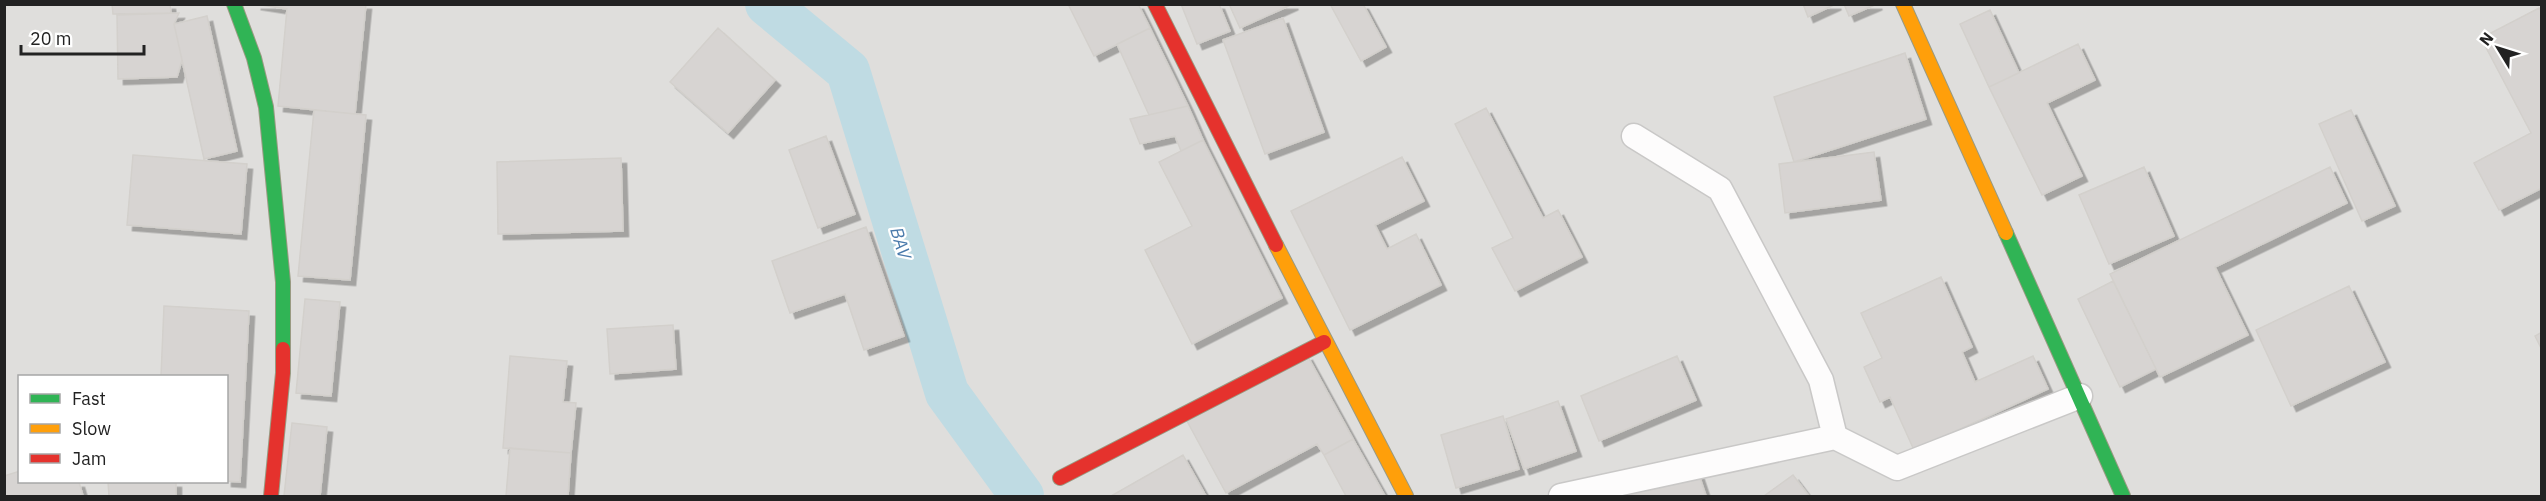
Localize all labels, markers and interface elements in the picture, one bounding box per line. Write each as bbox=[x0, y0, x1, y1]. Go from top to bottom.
scale bar bbox=[21, 18, 144, 56]
north arrow bbox=[2468, 18, 2528, 78]
text: 20 m bbox=[30, 27, 72, 50]
text: N bbox=[2475, 28, 2498, 49]
water label: BAV bbox=[885, 224, 917, 263]
legend bbox=[18, 375, 228, 483]
text: Fast bbox=[72, 387, 106, 410]
text: Slow bbox=[72, 417, 111, 440]
text: Jam bbox=[72, 447, 107, 470]

